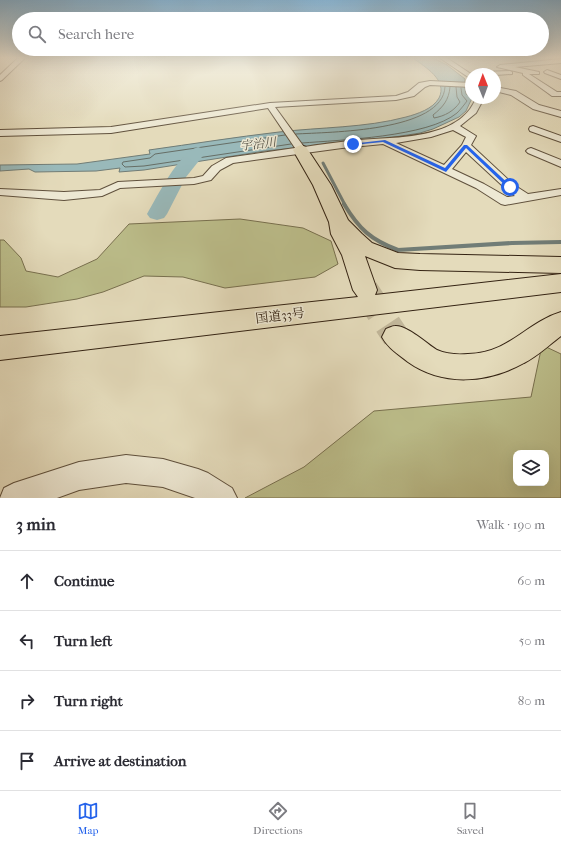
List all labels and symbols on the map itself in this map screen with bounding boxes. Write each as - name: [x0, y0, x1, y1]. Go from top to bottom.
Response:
- north arrow: [465, 68, 501, 104]
- water label: 宇治川: [239, 135, 279, 153]
- route end: [344, 135, 362, 153]
- route start: [501, 178, 519, 196]
- street label: 国道33号: [254, 305, 306, 326]

